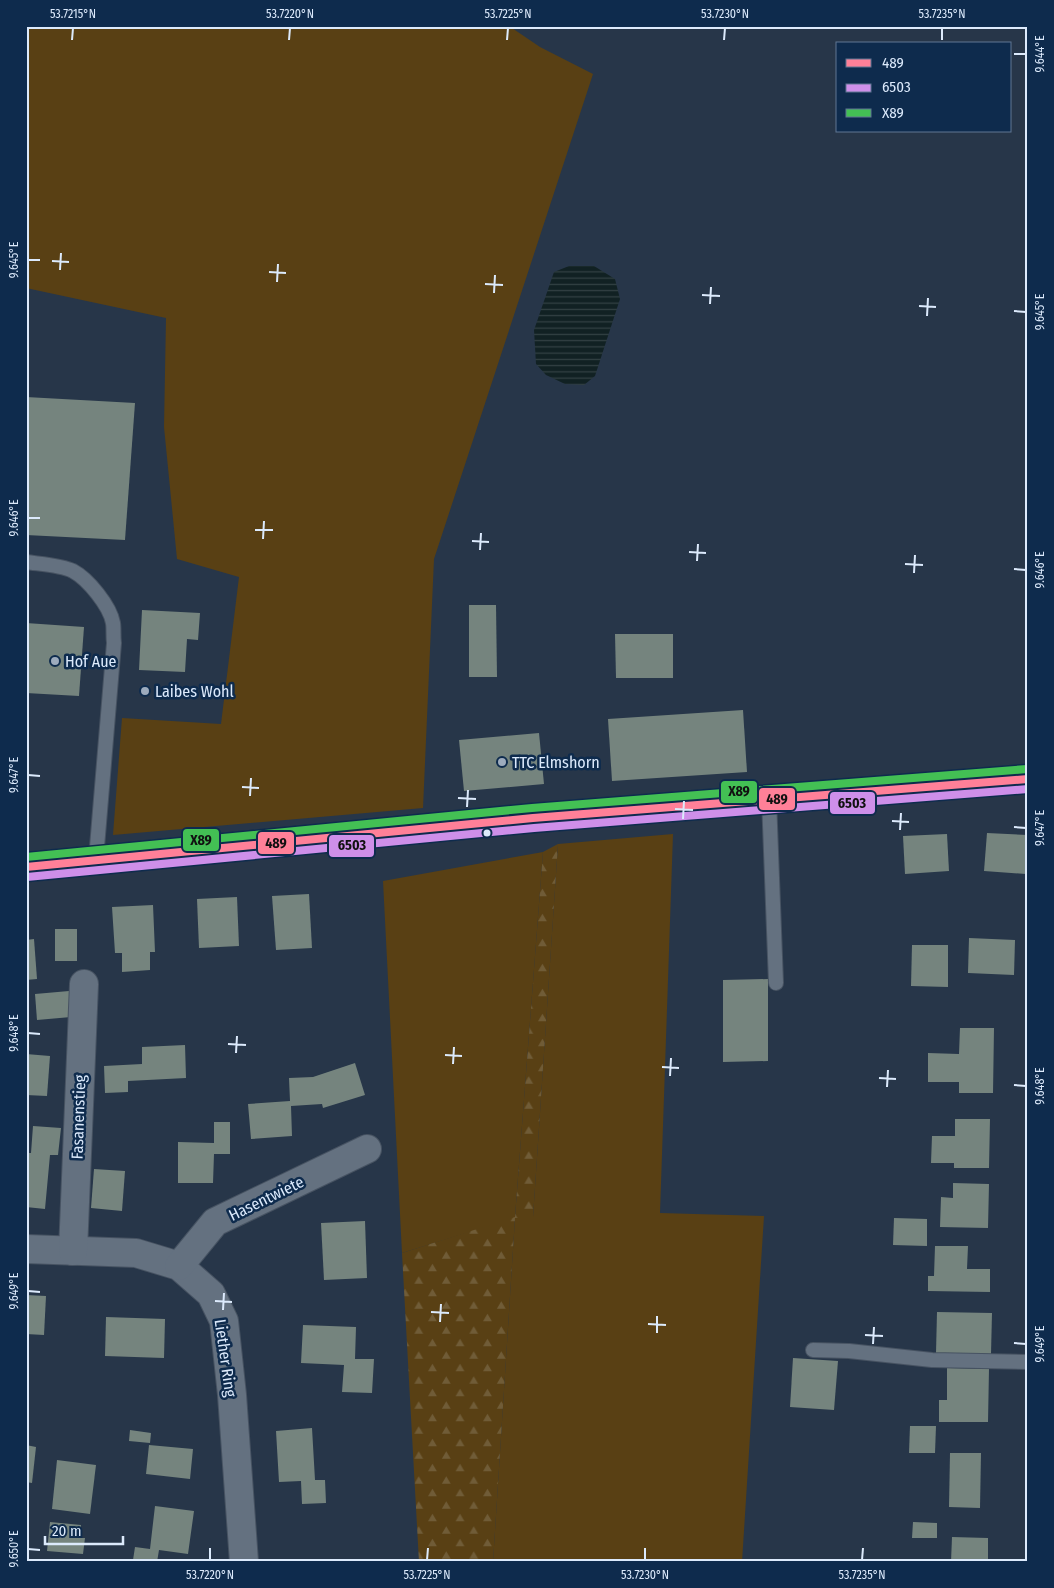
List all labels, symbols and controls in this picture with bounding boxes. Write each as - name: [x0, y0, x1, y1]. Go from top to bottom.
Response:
- text: 53.7215°N: [50, 7, 96, 21]
- text: 53.7220°N: [266, 7, 314, 21]
- text: 53.7225°N: [485, 7, 532, 21]
- text: 53.7230°N: [701, 7, 749, 21]
- text: 53.7235°N: [918, 7, 966, 21]
- text: 9.644°E: [1033, 35, 1047, 73]
- legend: [836, 42, 1012, 132]
- text: 489: [882, 54, 904, 72]
- text: 6503: [882, 78, 911, 96]
- text: X89: [882, 104, 904, 122]
- text: 9.645°E: [7, 241, 21, 278]
- text: 9.645°E: [1033, 293, 1047, 330]
- text: 9.646°E: [7, 499, 21, 537]
- text: 9.646°E: [1033, 551, 1047, 589]
- place label: Hof Aue: [65, 652, 117, 671]
- marker: Hof Aue: [49, 655, 61, 667]
- place label: Laibes Wohl: [155, 682, 234, 701]
- marker: Laibes Wohl: [139, 685, 151, 697]
- place label: TTC Elmshorn: [512, 753, 600, 772]
- marker: TTC Elmshorn: [496, 756, 508, 768]
- text: 9.647°E: [7, 757, 21, 793]
- line badge: X89: [720, 780, 758, 804]
- text: X89: [727, 783, 750, 800]
- line badge: 489: [758, 787, 796, 811]
- text: 489: [766, 791, 788, 808]
- line badge: 6503: [829, 791, 876, 815]
- text: 6503: [838, 795, 866, 812]
- text: 9.647°E: [1033, 810, 1047, 846]
- line badge: X89: [182, 828, 220, 852]
- unlabelled marker: [482, 828, 492, 838]
- line badge: 489: [257, 831, 295, 855]
- text: X89: [189, 832, 212, 849]
- line badge: 6503: [328, 834, 375, 858]
- text: 489: [265, 835, 287, 852]
- text: 6503: [338, 837, 366, 854]
- text: 9.648°E: [7, 1014, 21, 1052]
- text: 9.648°E: [1033, 1067, 1047, 1105]
- street label: Fasanenstieg: [68, 1074, 89, 1160]
- street label: Hasentwiete: [226, 1172, 307, 1225]
- text: 9.649°E: [7, 1272, 21, 1309]
- street label: Liether Ring: [211, 1318, 240, 1399]
- text: 9.649°E: [1033, 1325, 1047, 1362]
- scale bar: [45, 1513, 122, 1545]
- text: 20 m: [52, 1522, 82, 1540]
- text: 9.650°E: [7, 1530, 21, 1568]
- text: 53.7220°N: [186, 1568, 234, 1582]
- text: 53.7225°N: [404, 1568, 451, 1582]
- text: 53.7230°N: [621, 1568, 669, 1582]
- text: 53.7235°N: [838, 1568, 886, 1582]

